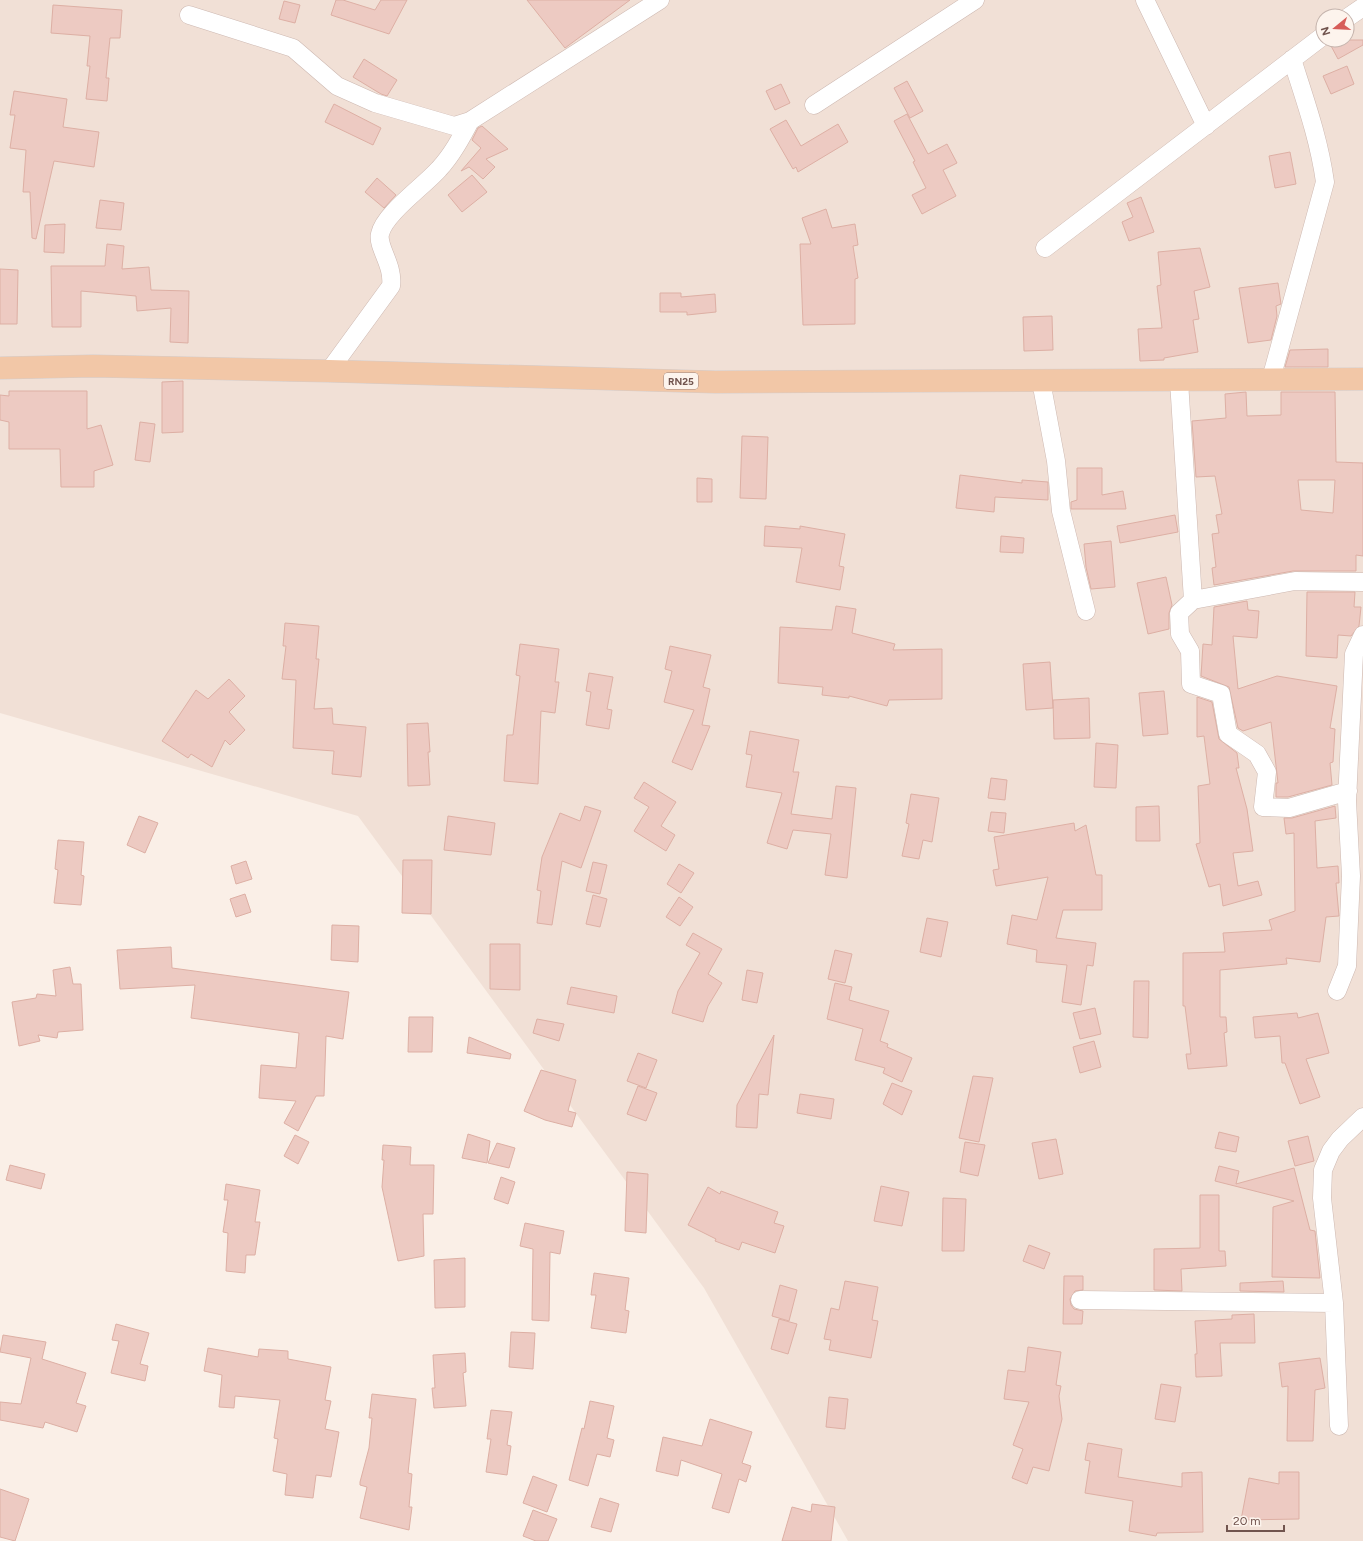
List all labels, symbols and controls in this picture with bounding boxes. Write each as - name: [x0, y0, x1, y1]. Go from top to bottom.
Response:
- north arrow: [1315, 8, 1355, 48]
- text: N: [1318, 25, 1333, 37]
- road number: RN25: [664, 373, 698, 389]
- scale bar: [1227, 1507, 1284, 1533]
- text: 20 m: [1233, 1514, 1261, 1528]

